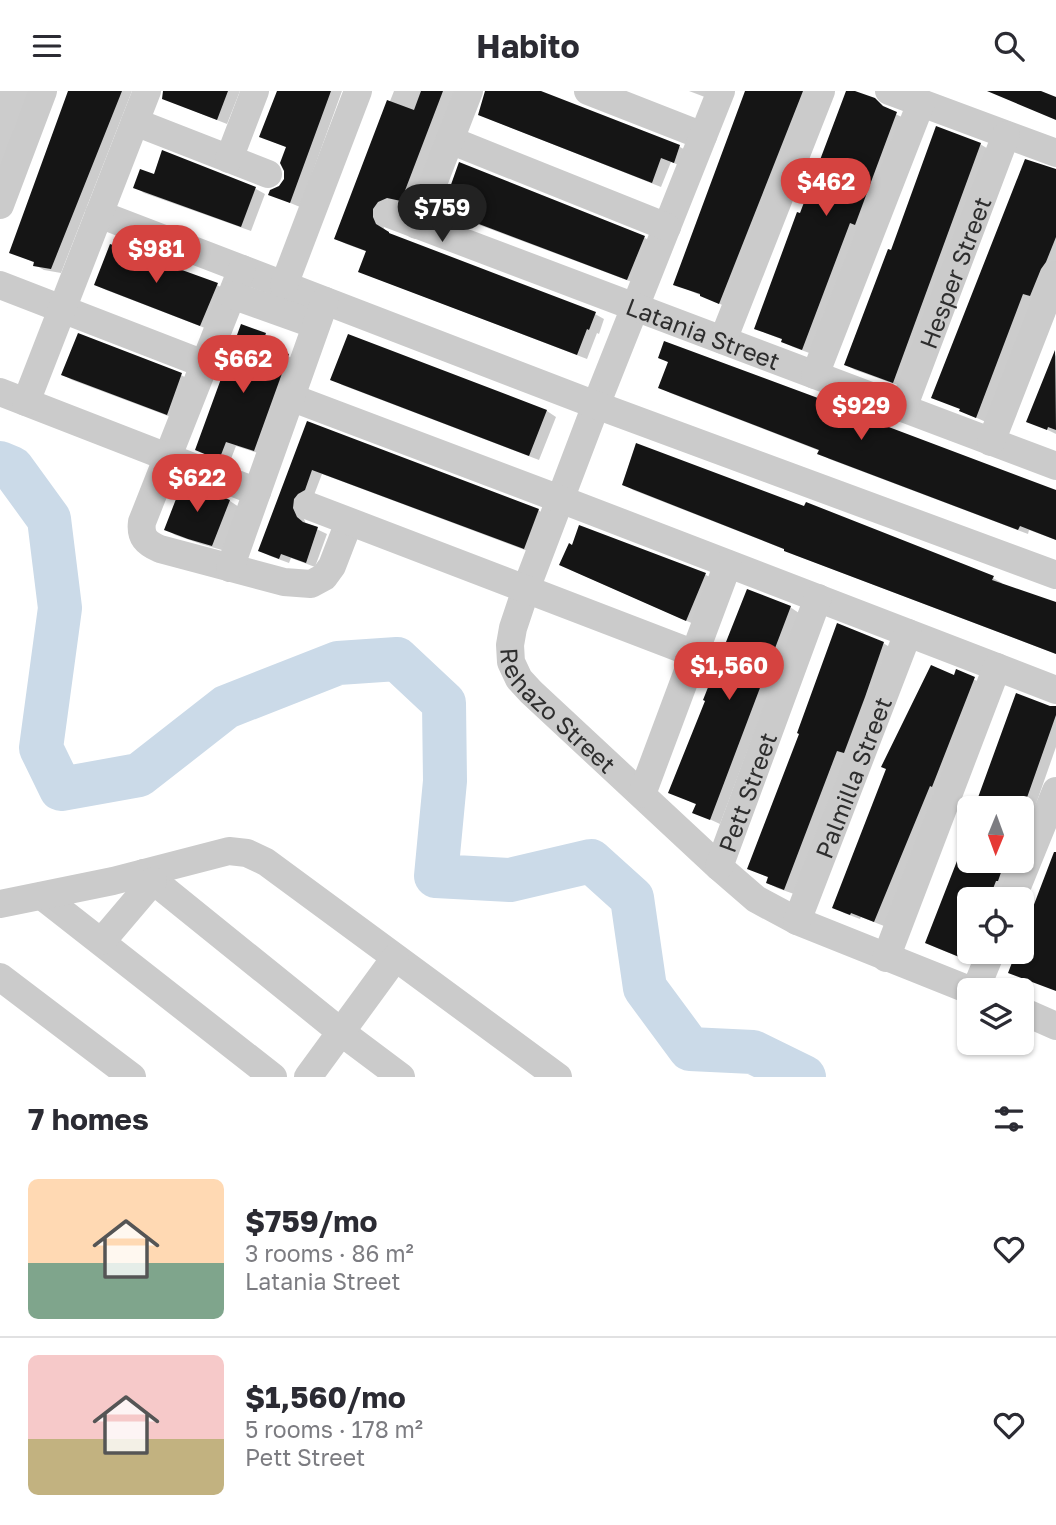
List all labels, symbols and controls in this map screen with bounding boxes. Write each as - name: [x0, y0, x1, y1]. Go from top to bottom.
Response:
- icon: menu: [28, 27, 66, 65]
- text: Habito: [476, 27, 580, 65]
- icon: search: [990, 27, 1028, 65]
- pin: $462: [785, 159, 867, 218]
- text: $462: [797, 167, 855, 195]
- pin: $759: [401, 185, 483, 244]
- street label: Hesper Street: [912, 192, 996, 352]
- text: $759: [414, 193, 470, 221]
- pin: $981: [115, 225, 197, 285]
- text: $981: [128, 234, 184, 262]
- street label: Latania Street: [622, 291, 784, 375]
- pin: $662: [202, 335, 284, 395]
- text: $662: [214, 344, 272, 372]
- pin: $929: [820, 383, 902, 442]
- text: $929: [832, 391, 890, 419]
- pin: $622: [156, 455, 238, 514]
- text: $622: [168, 463, 226, 491]
- pin: $1,560: [672, 643, 786, 702]
- street label: Rehazo Street: [496, 647, 622, 778]
- text: $1,560: [690, 651, 768, 679]
- street label: Palmilla Street: [808, 693, 897, 862]
- street label: Pett Street: [711, 728, 782, 856]
- north arrow: [957, 796, 1034, 873]
- map controls: [957, 796, 1034, 1055]
- button: locate: [957, 887, 1034, 964]
- button: layers: [957, 978, 1034, 1055]
- icon: filters: [990, 1100, 1028, 1138]
- text: 7 homes: [28, 1101, 149, 1137]
- text: $759/mo: [245, 1203, 377, 1239]
- icon: home: [84, 1207, 168, 1291]
- icon: heart: [990, 1230, 1028, 1268]
- text: 3 rooms · 86 m²: [245, 1239, 414, 1267]
- text: Latania Street: [245, 1267, 400, 1295]
- text: $1,560/mo: [245, 1379, 406, 1415]
- icon: home: [84, 1383, 168, 1467]
- icon: heart: [990, 1406, 1028, 1444]
- text: 5 rooms · 178 m²: [245, 1415, 423, 1443]
- text: Pett Street: [245, 1443, 365, 1471]

